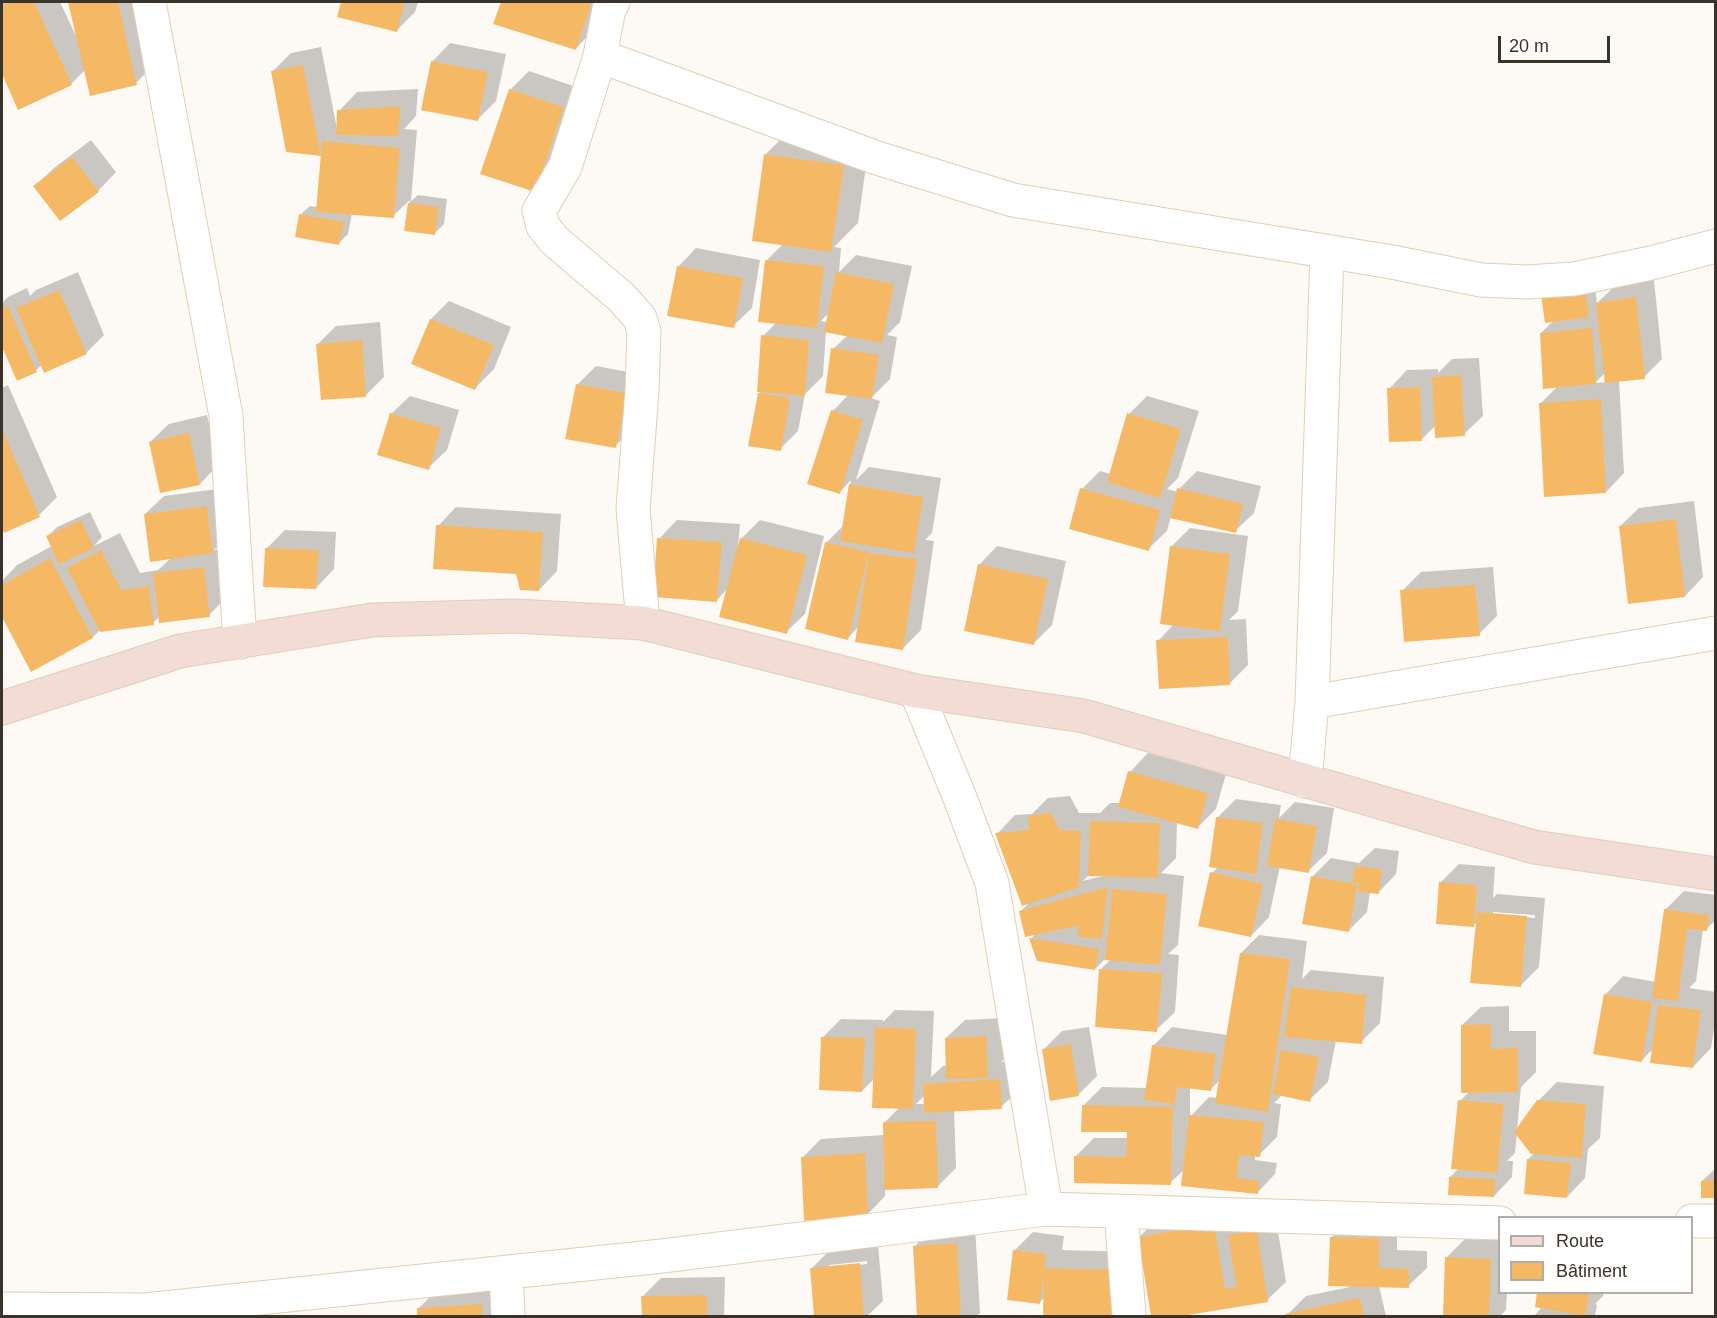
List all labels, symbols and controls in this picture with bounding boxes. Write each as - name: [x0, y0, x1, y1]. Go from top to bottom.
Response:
- scale bar: [1501, 24, 1614, 62]
- text: 20 m: [1509, 36, 1549, 56]
- legend: [1498, 1216, 1693, 1294]
- text: Route: [1556, 1231, 1604, 1251]
- text: Bâtiment: [1556, 1261, 1627, 1281]

